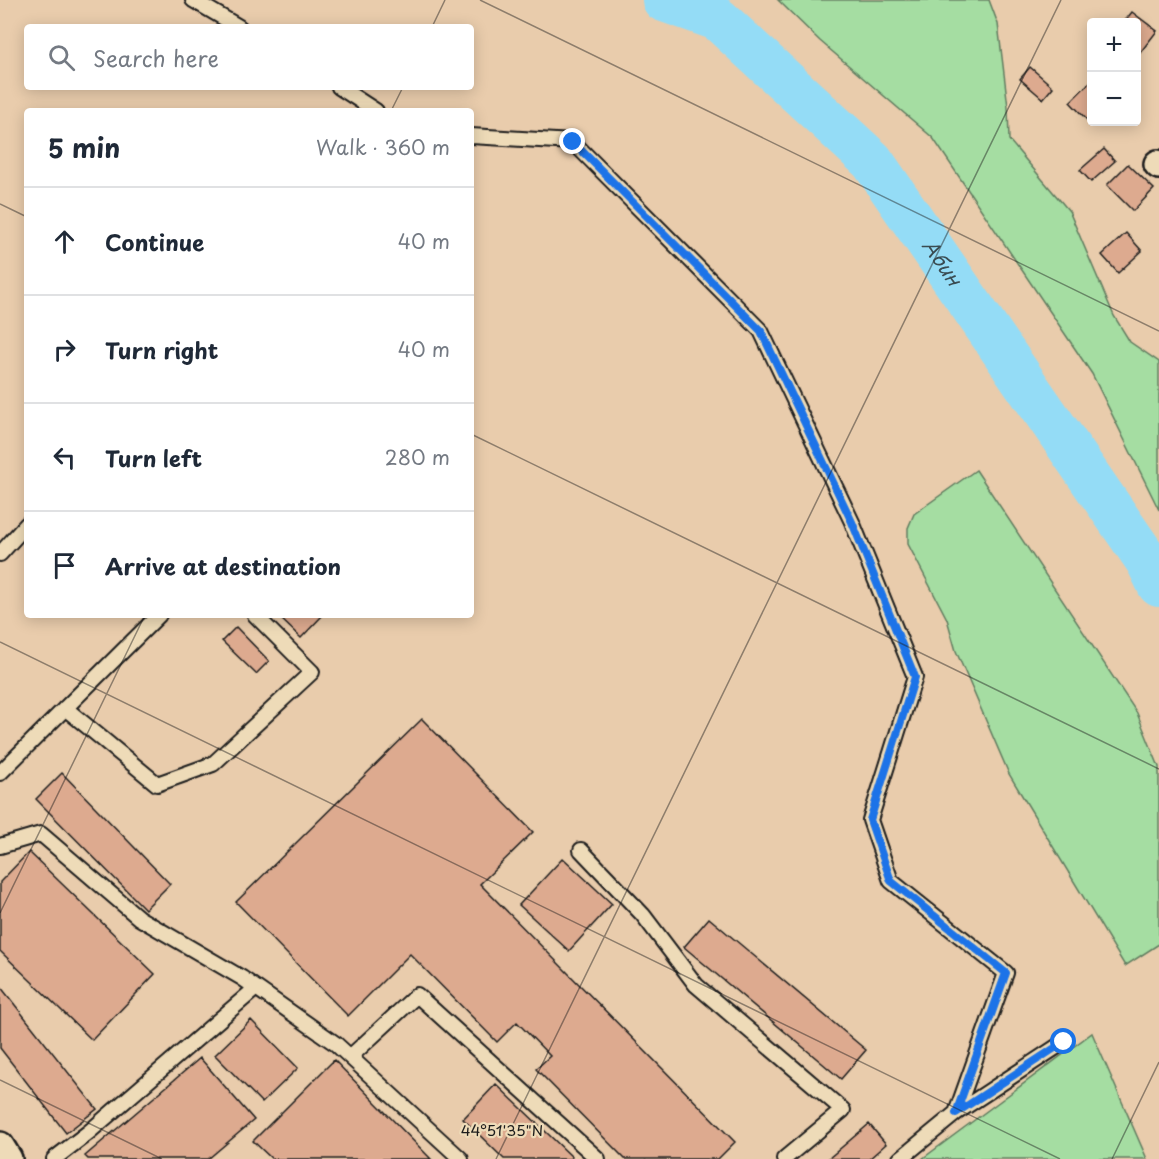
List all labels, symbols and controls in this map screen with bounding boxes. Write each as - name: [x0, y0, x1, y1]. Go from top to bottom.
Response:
- map controls: [1087, 18, 1141, 126]
- button: +: [1087, 18, 1141, 72]
- search box: [24, 24, 474, 90]
- icon: search: [45, 41, 78, 74]
- text: Search here: [93, 41, 219, 74]
- button: −: [1087, 72, 1141, 126]
- text: 5 min: [48, 128, 120, 167]
- route end: [559, 128, 585, 154]
- text: Walk · 360 m: [316, 132, 450, 162]
- icon: ahead: [48, 225, 81, 258]
- text: Continue: [105, 225, 204, 258]
- text: 40 m: [398, 226, 450, 256]
- water label: Абин: [916, 232, 971, 293]
- icon: right: [48, 333, 81, 366]
- text: Turn right: [105, 333, 218, 366]
- text: 40 m: [398, 334, 450, 364]
- icon: left: [48, 441, 81, 474]
- text: Turn left: [105, 441, 202, 474]
- text: 280 m: [385, 442, 450, 472]
- icon: arrive: [48, 549, 81, 582]
- text: Arrive at destination: [105, 549, 341, 582]
- route start: [1050, 1028, 1076, 1054]
- text: 44°51'35"N: [461, 1118, 543, 1141]

